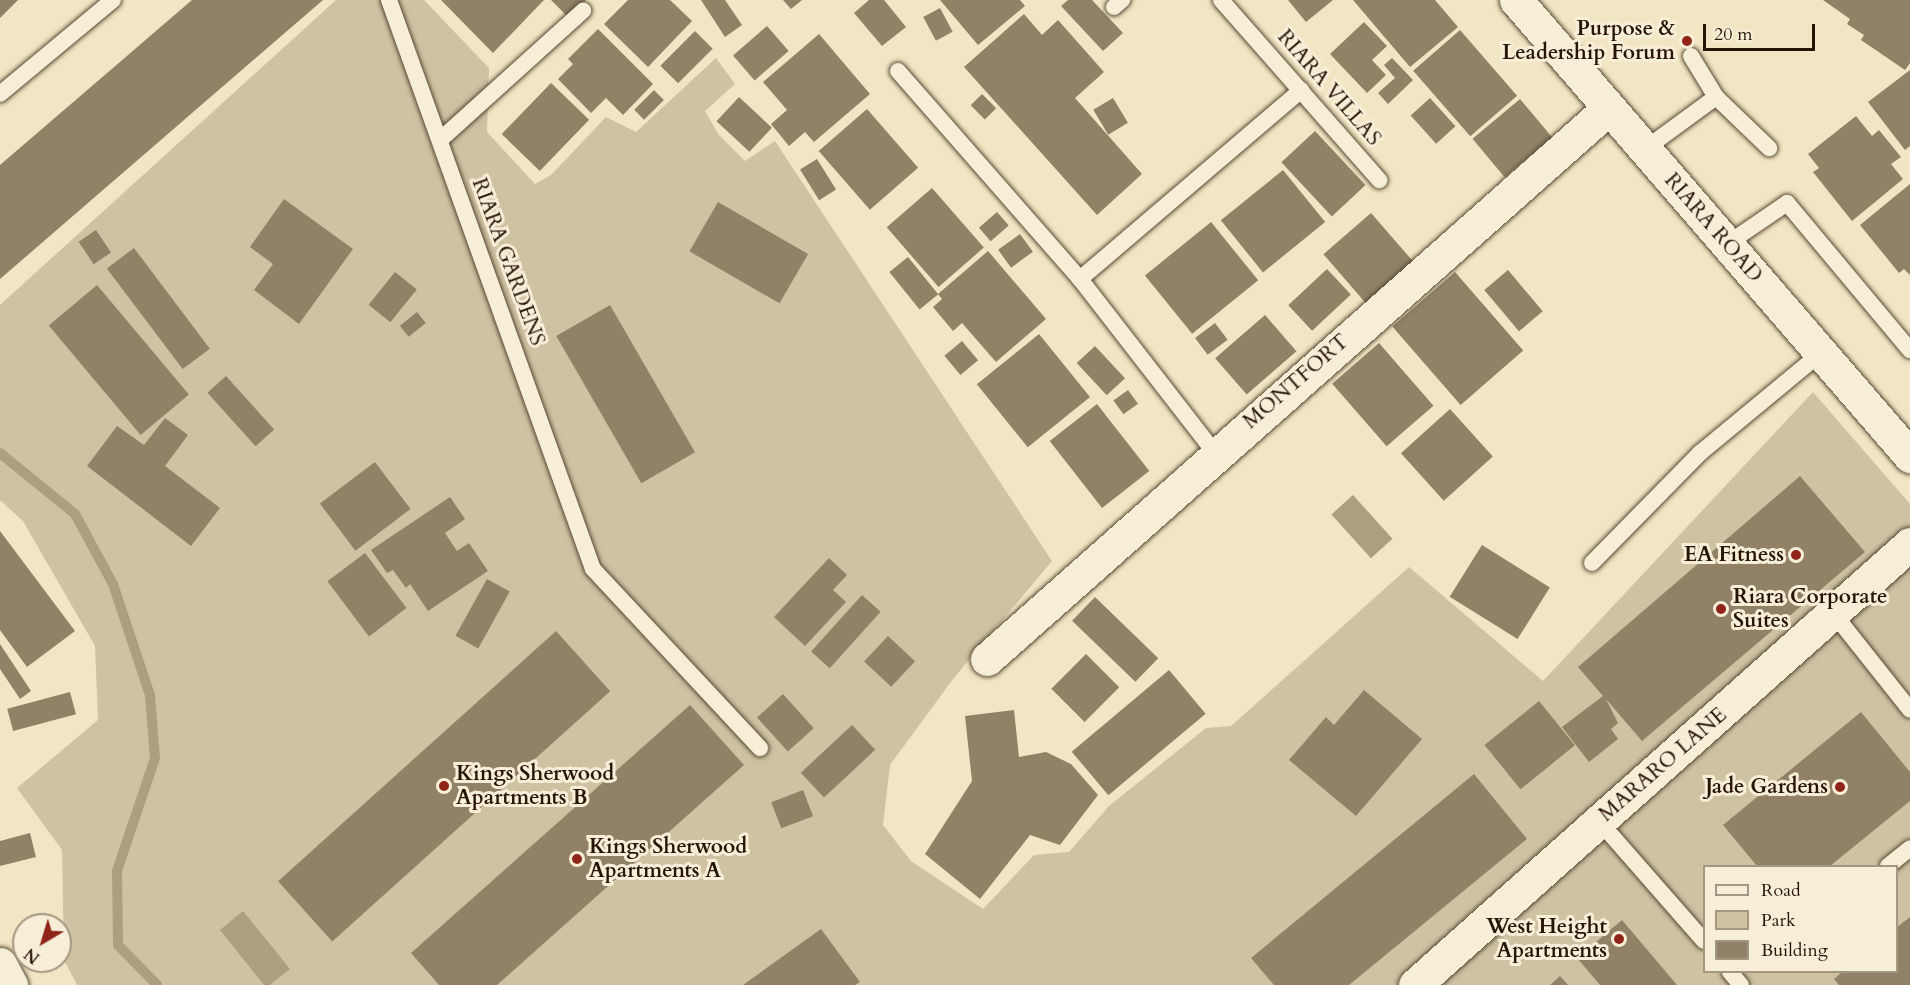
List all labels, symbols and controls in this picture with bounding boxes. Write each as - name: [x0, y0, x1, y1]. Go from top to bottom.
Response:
- scale bar: [1706, 12, 1818, 50]
- place label: Purpose & Leadership Forum: [1502, 16, 1675, 66]
- text: 20 m: [1714, 22, 1753, 47]
- street label: RIARA VILLAS: [1272, 25, 1386, 151]
- marker: Purpose & Leadership Forum: [1680, 34, 1694, 48]
- street label: RIARA ROAD: [1659, 168, 1767, 288]
- street label: RIARA GARDENS: [466, 175, 550, 349]
- street label: MONTFORT: [1238, 329, 1354, 435]
- place label: EA Fitness: [1684, 542, 1784, 568]
- marker: EA Fitness: [1789, 548, 1803, 562]
- place label: Riara Corporate Suites: [1733, 584, 1887, 634]
- marker: Riara Corporate Suites: [1714, 602, 1728, 616]
- street label: MARARO LANE: [1594, 703, 1732, 827]
- place label: Kings Sherwood Apartments B: [456, 761, 614, 811]
- place label: Jade Gardens: [1705, 774, 1828, 800]
- marker: Kings Sherwood Apartments B: [437, 779, 451, 793]
- marker: Jade Gardens: [1833, 780, 1847, 794]
- place label: Kings Sherwood Apartments A: [589, 834, 747, 884]
- marker: Kings Sherwood Apartments A: [570, 852, 584, 866]
- legend: [1703, 865, 1898, 973]
- text: Road: [1761, 878, 1801, 903]
- text: Park: [1761, 908, 1796, 933]
- north arrow: [12, 913, 72, 973]
- place label: West Height Apartments: [1486, 914, 1607, 964]
- marker: West Height Apartments: [1612, 932, 1626, 946]
- text: Building: [1761, 938, 1828, 963]
- text: N: [20, 943, 44, 969]

